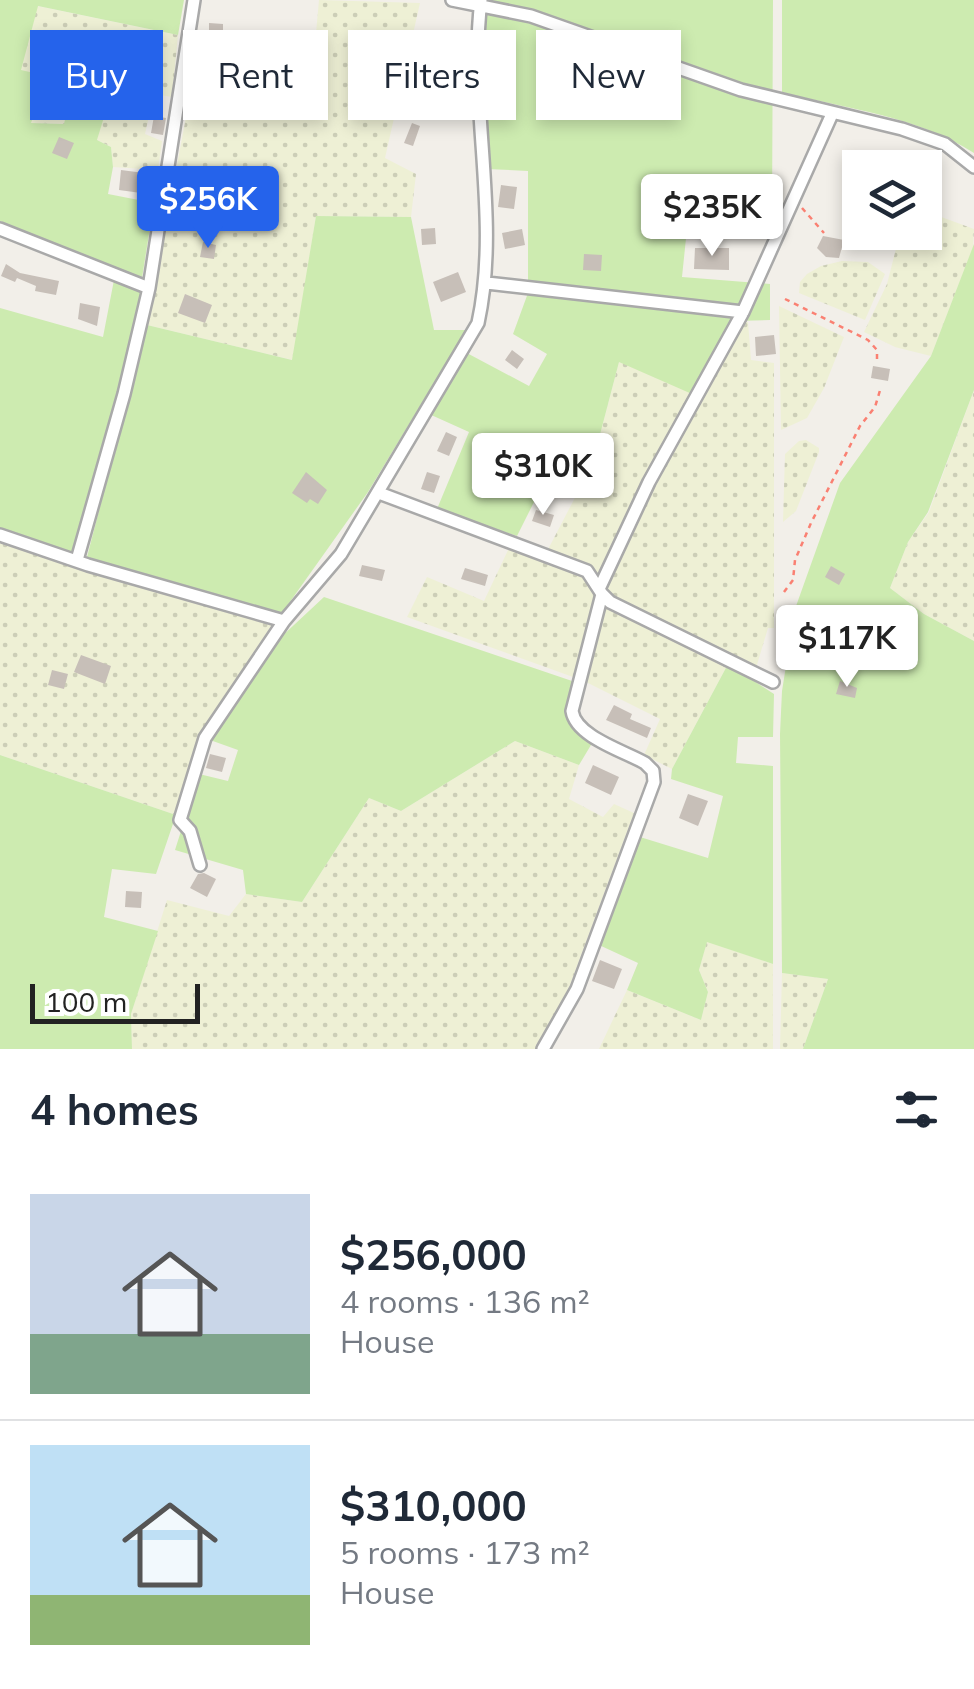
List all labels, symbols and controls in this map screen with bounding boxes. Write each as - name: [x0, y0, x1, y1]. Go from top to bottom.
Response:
- chip: Buy: [30, 30, 163, 120]
- chip: Rent: [183, 30, 328, 120]
- chip: Filters: [348, 30, 516, 120]
- chip: New: [536, 30, 681, 120]
- map controls: [842, 150, 942, 250]
- button: layers: [842, 150, 942, 250]
- pin: $256K: [138, 166, 278, 251]
- pin: $235K: [642, 174, 782, 259]
- text: $256K: [159, 178, 257, 218]
- text: $235K: [663, 186, 761, 226]
- pin: $310K: [473, 433, 613, 518]
- text: $310K: [494, 445, 592, 485]
- pin: $117K: [777, 605, 917, 690]
- text: $117K: [798, 617, 896, 657]
- scale bar: [30, 979, 200, 1024]
- text: 100 m: [45, 984, 127, 1019]
- icon: filters: [889, 1082, 944, 1137]
- text: 4 homes: [30, 1083, 199, 1136]
- text: $256,000: [340, 1228, 527, 1281]
- icon: home: [110, 1234, 230, 1354]
- text: 4 rooms · 136 m²: [340, 1281, 590, 1321]
- text: House: [340, 1321, 435, 1361]
- text: $310,000: [340, 1479, 527, 1532]
- icon: home: [110, 1485, 230, 1605]
- text: 5 rooms · 173 m²: [340, 1532, 590, 1572]
- text: House: [340, 1572, 435, 1612]

